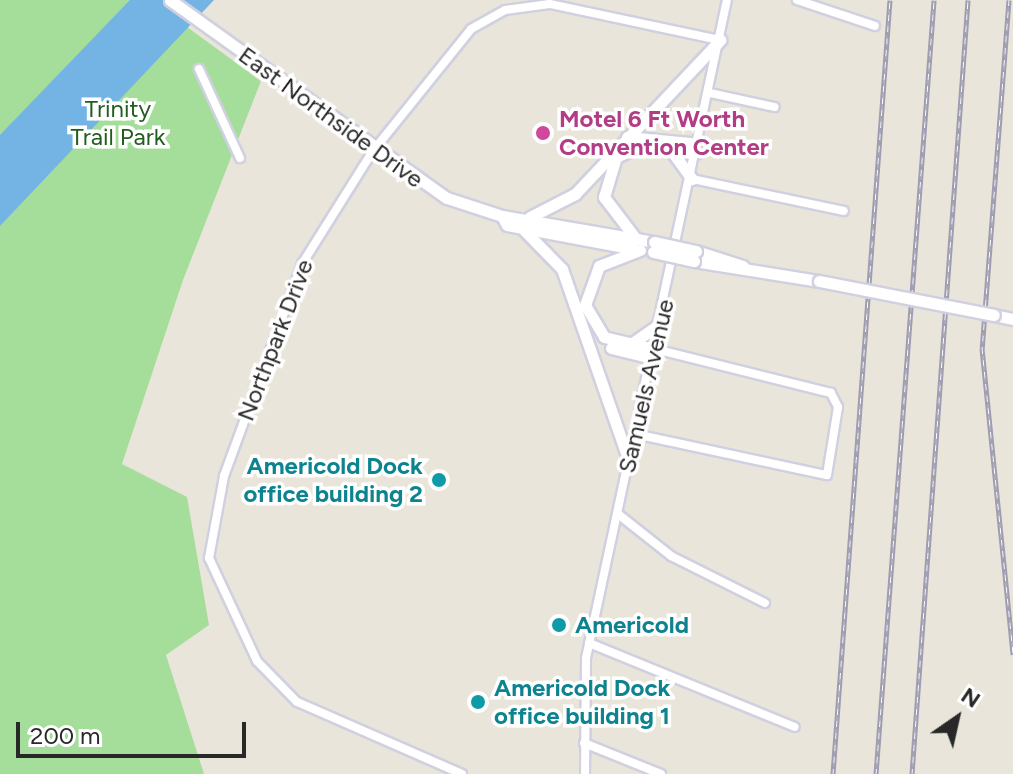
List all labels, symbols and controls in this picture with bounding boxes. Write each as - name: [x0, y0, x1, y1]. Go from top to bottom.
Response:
- street label: East Northside Drive: [233, 40, 429, 194]
- park label: Trinity Trail Park: [71, 95, 165, 151]
- place label: Motel 6 Ft Worth Convention Center: [559, 105, 769, 161]
- marker: Motel 6 Ft Worth Convention Center: [534, 124, 552, 142]
- street label: Northpark Drive: [231, 255, 319, 425]
- street label: Samuels Avenue: [612, 296, 680, 476]
- place label: Americold Dock office building 2: [243, 452, 423, 508]
- marker: Americold Dock office building 2: [430, 471, 448, 489]
- place label: Americold: [575, 611, 689, 639]
- marker: Americold: [550, 616, 568, 634]
- place label: Americold Dock office building 1: [494, 674, 670, 730]
- north arrow: [917, 678, 997, 758]
- text: N: [956, 682, 985, 714]
- marker: Americold Dock office building 1: [469, 693, 487, 711]
- scale bar: [20, 706, 250, 756]
- text: 200 m: [30, 721, 101, 750]

